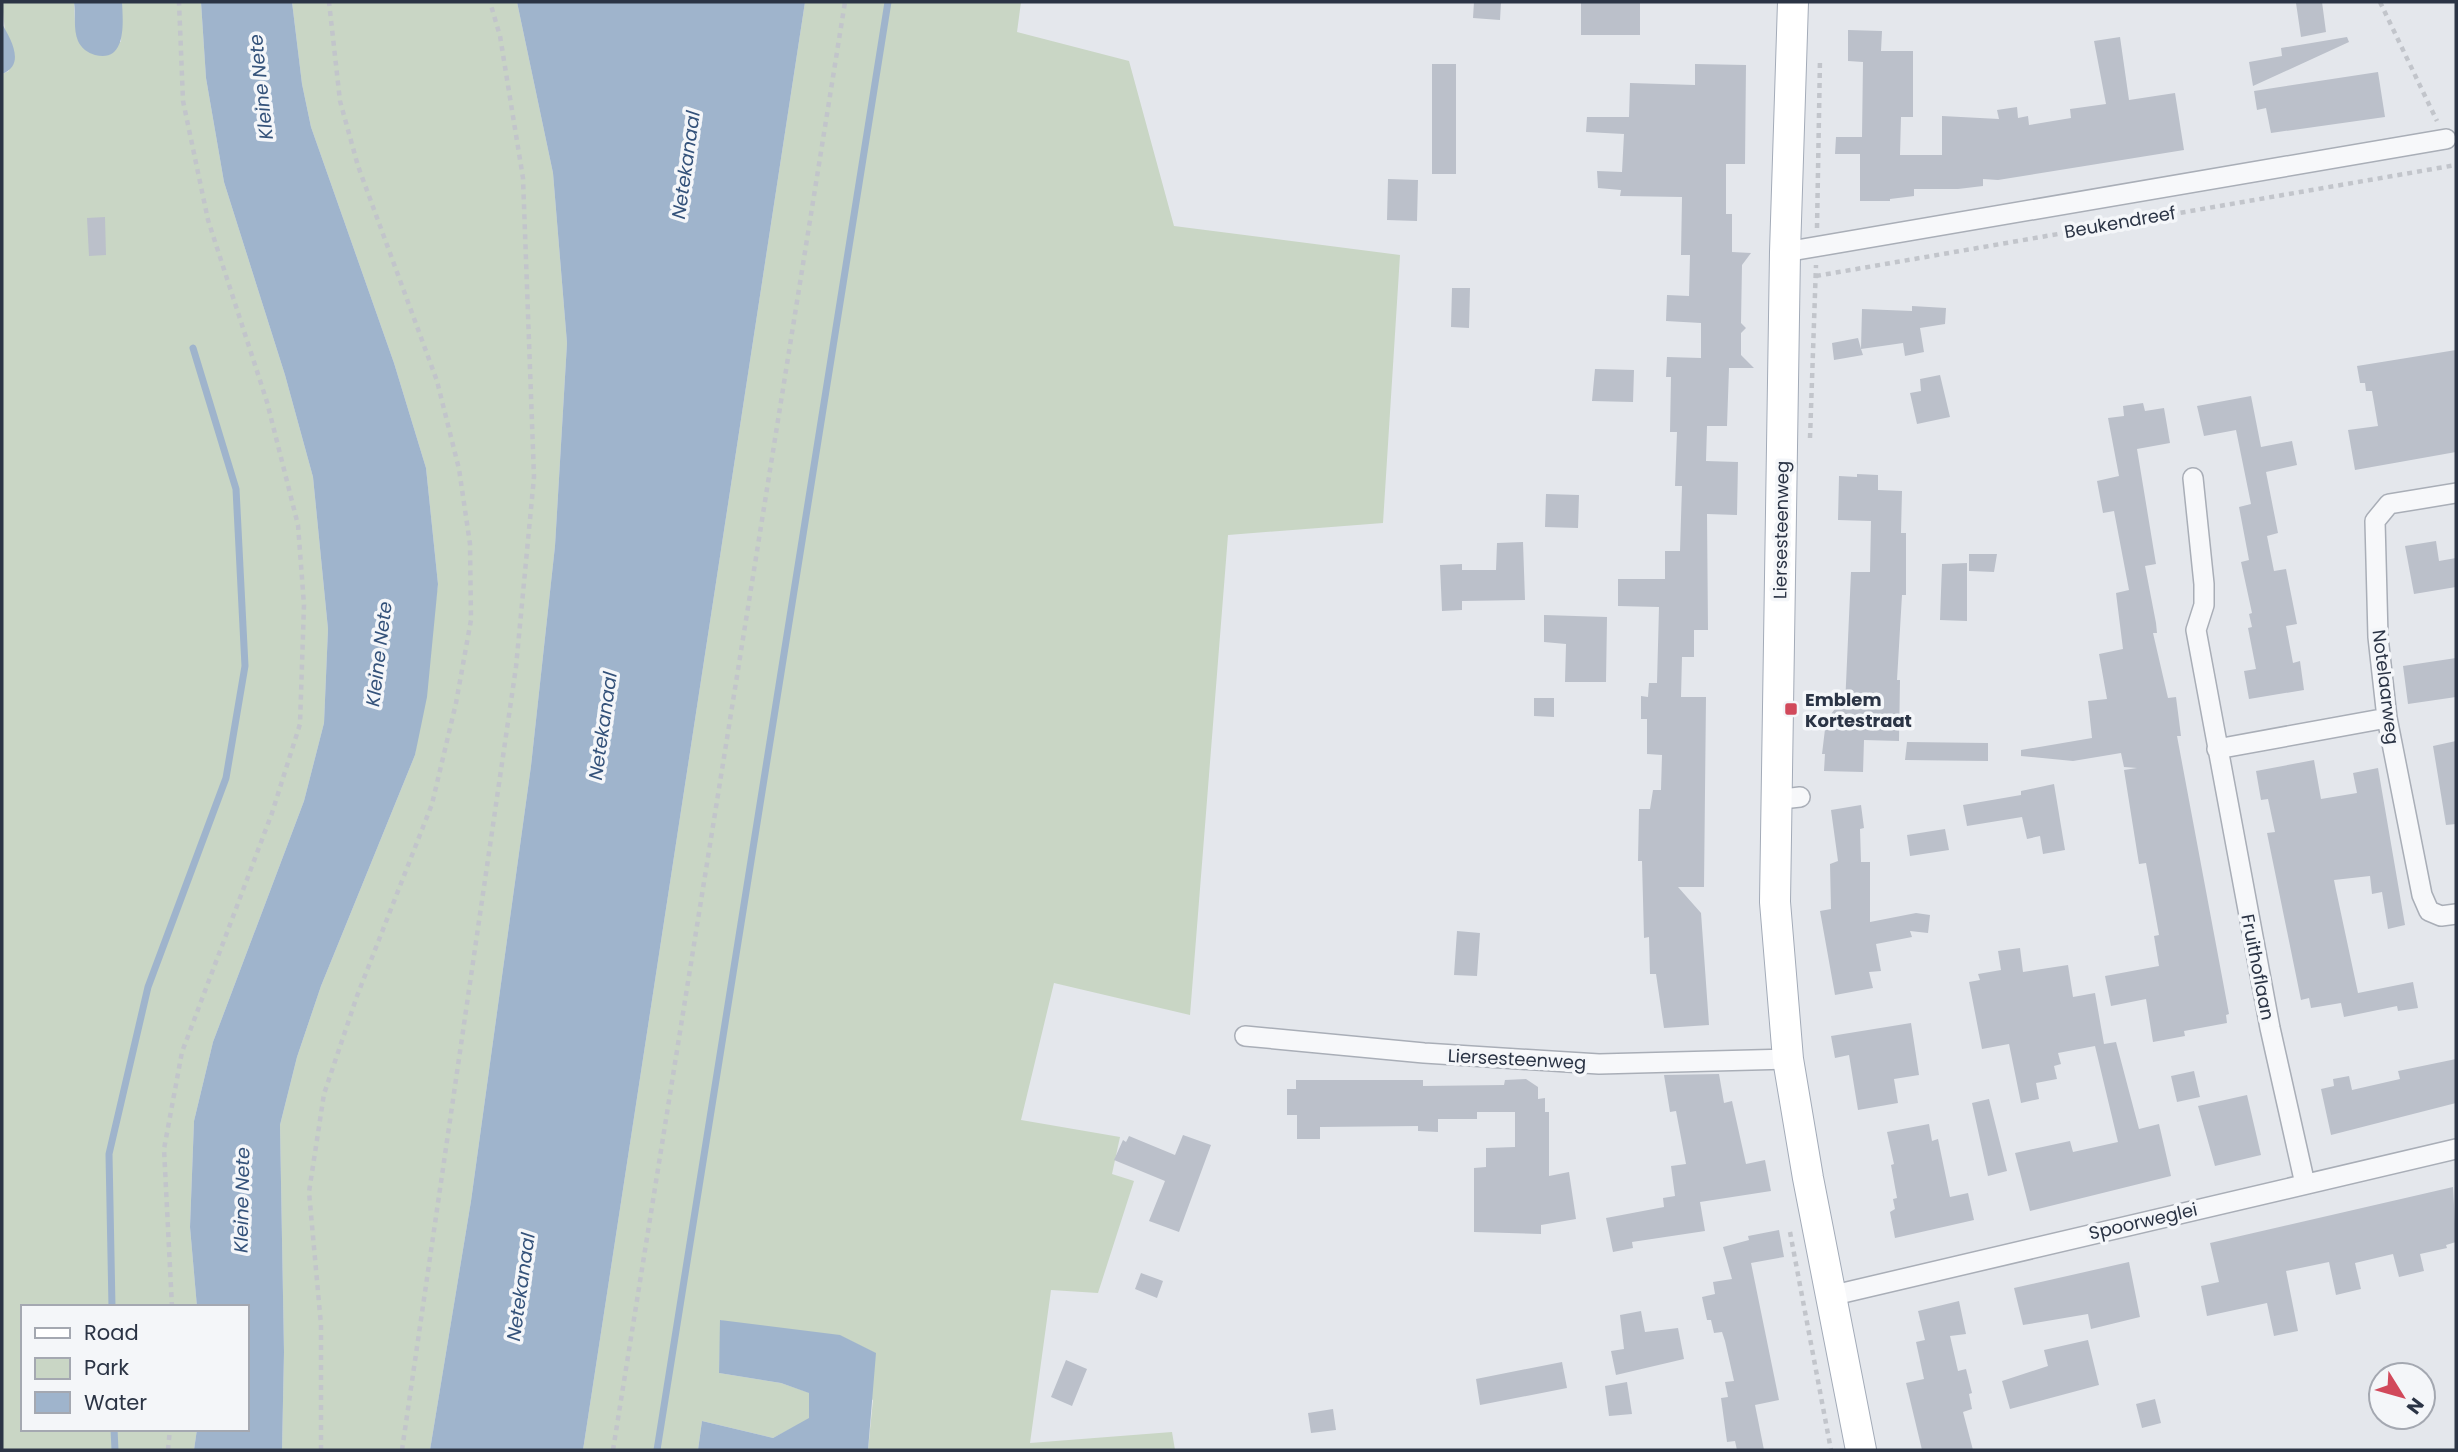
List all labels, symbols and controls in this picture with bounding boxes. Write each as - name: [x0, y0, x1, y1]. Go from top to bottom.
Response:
- water label: Kleine Nete: [242, 33, 280, 141]
- water label: Netekanaal: [665, 109, 707, 221]
- street label: Beukendreef: [2062, 200, 2178, 244]
- street label: Liersesteenweg: [1767, 461, 1795, 599]
- water label: Kleine Nete: [359, 600, 399, 708]
- street label: Notelaarweg: [2367, 628, 2405, 746]
- water label: Netekanaal: [582, 670, 624, 782]
- place label: Emblem Kortestraat: [1805, 687, 1912, 733]
- marker: Emblem Kortestraat: [1783, 701, 1799, 717]
- street label: Fruithoflaan: [2235, 912, 2281, 1022]
- street label: Liersesteenweg: [1447, 1043, 1587, 1075]
- water label: Kleine Nete: [228, 1147, 256, 1253]
- street label: Spoorweglei: [2086, 1196, 2200, 1246]
- water label: Netekanaal: [500, 1231, 542, 1343]
- legend: [21, 1305, 248, 1431]
- text: Road: [84, 1318, 139, 1347]
- text: Park: [84, 1353, 129, 1382]
- north arrow: [2367, 1361, 2437, 1431]
- text: Water: [84, 1388, 147, 1417]
- text: N: [2400, 1392, 2430, 1420]

